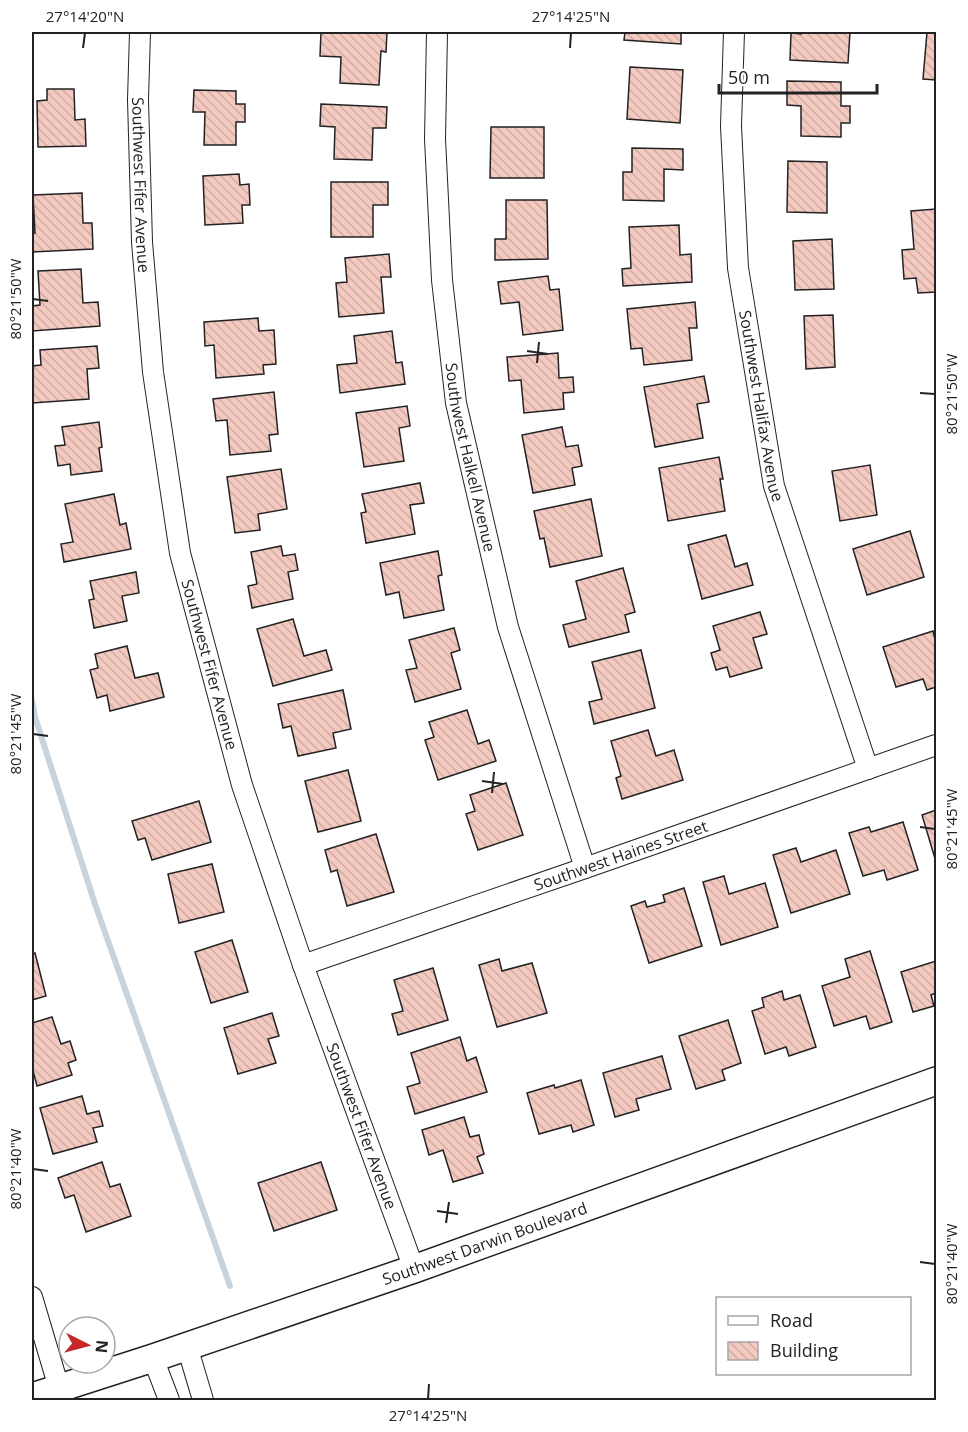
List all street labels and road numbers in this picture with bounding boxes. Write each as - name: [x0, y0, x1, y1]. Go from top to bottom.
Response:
- street label: Southwest Fifer Avenue: [127, 97, 156, 274]
- street label: Southwest Halifax Avenue: [734, 308, 789, 504]
- street label: Southwest Halkell Avenue: [441, 362, 501, 554]
- street label: Southwest Fifer Avenue: [176, 577, 243, 752]
- street label: Southwest Haines Street: [531, 815, 711, 896]
- street label: Southwest Fifer Avenue: [321, 1040, 402, 1212]
- street label: Southwest Darwin Boulevard: [379, 1197, 590, 1290]

